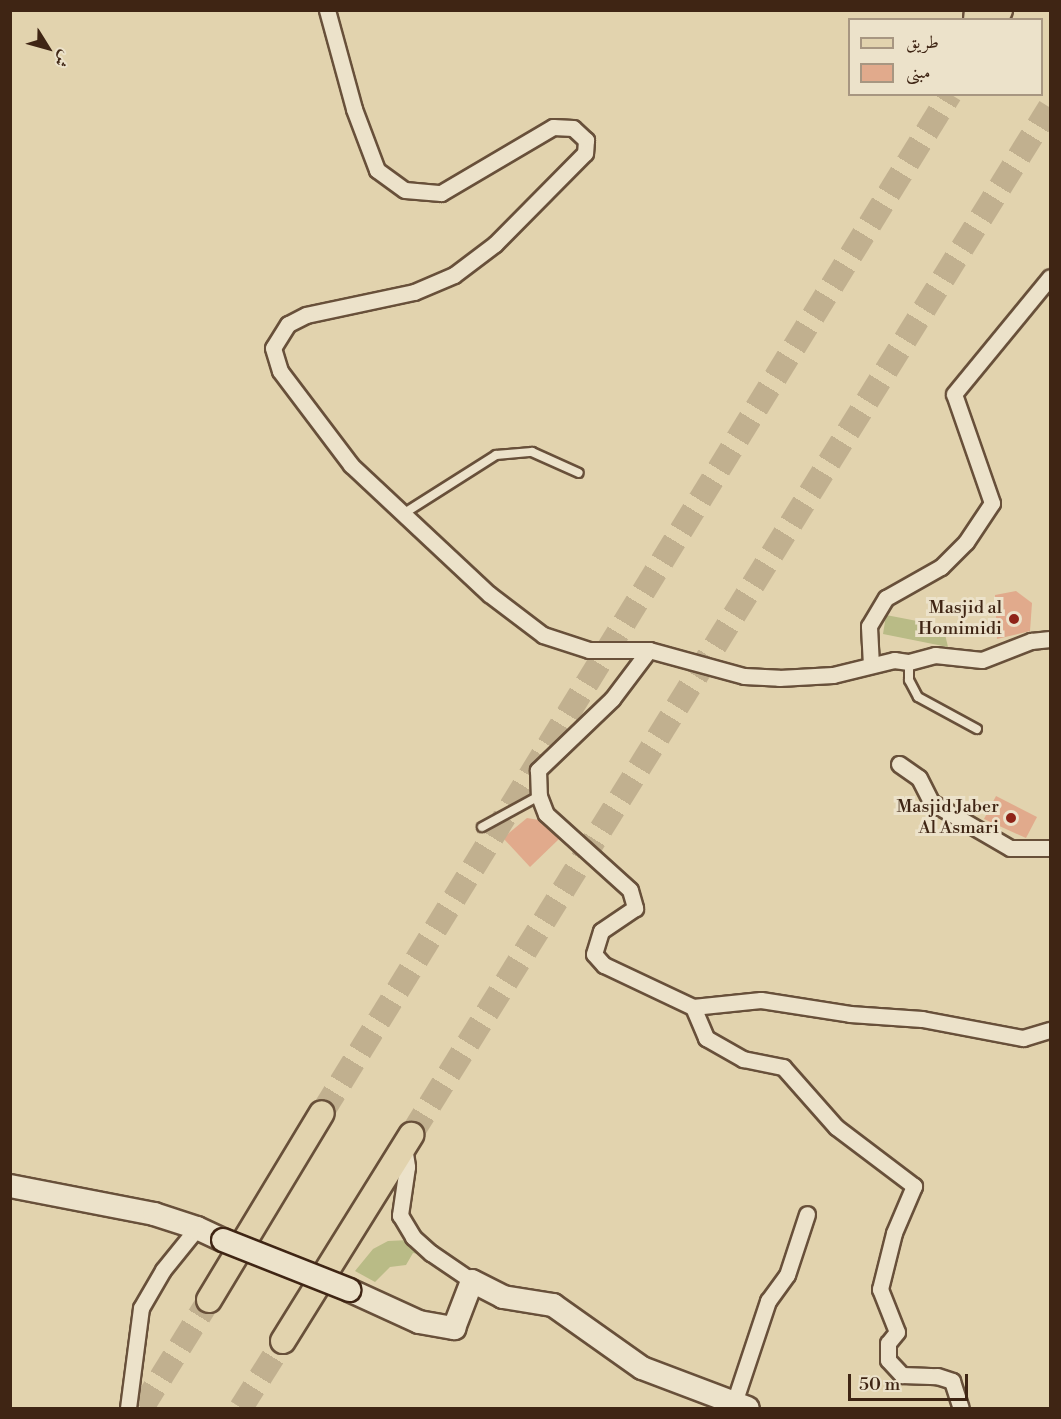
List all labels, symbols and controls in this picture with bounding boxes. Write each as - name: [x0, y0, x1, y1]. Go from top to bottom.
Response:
- north arrow: [18, 18, 78, 78]
- legend: [848, 18, 1043, 96]
- text: طريق: [906, 31, 939, 54]
- text: ش: [50, 46, 75, 71]
- text: مبنى: [906, 61, 931, 84]
- place label: Masjid al Homimidi: [918, 598, 1002, 640]
- marker: Masjid al Homimidi: [1007, 612, 1021, 626]
- place label: Masjid Jaber Al Asmari: [896, 797, 999, 840]
- marker: Masjid Jaber Al Asmari: [1004, 811, 1018, 825]
- scale bar: [851, 1362, 971, 1400]
- text: 50 m: [859, 1373, 900, 1396]

